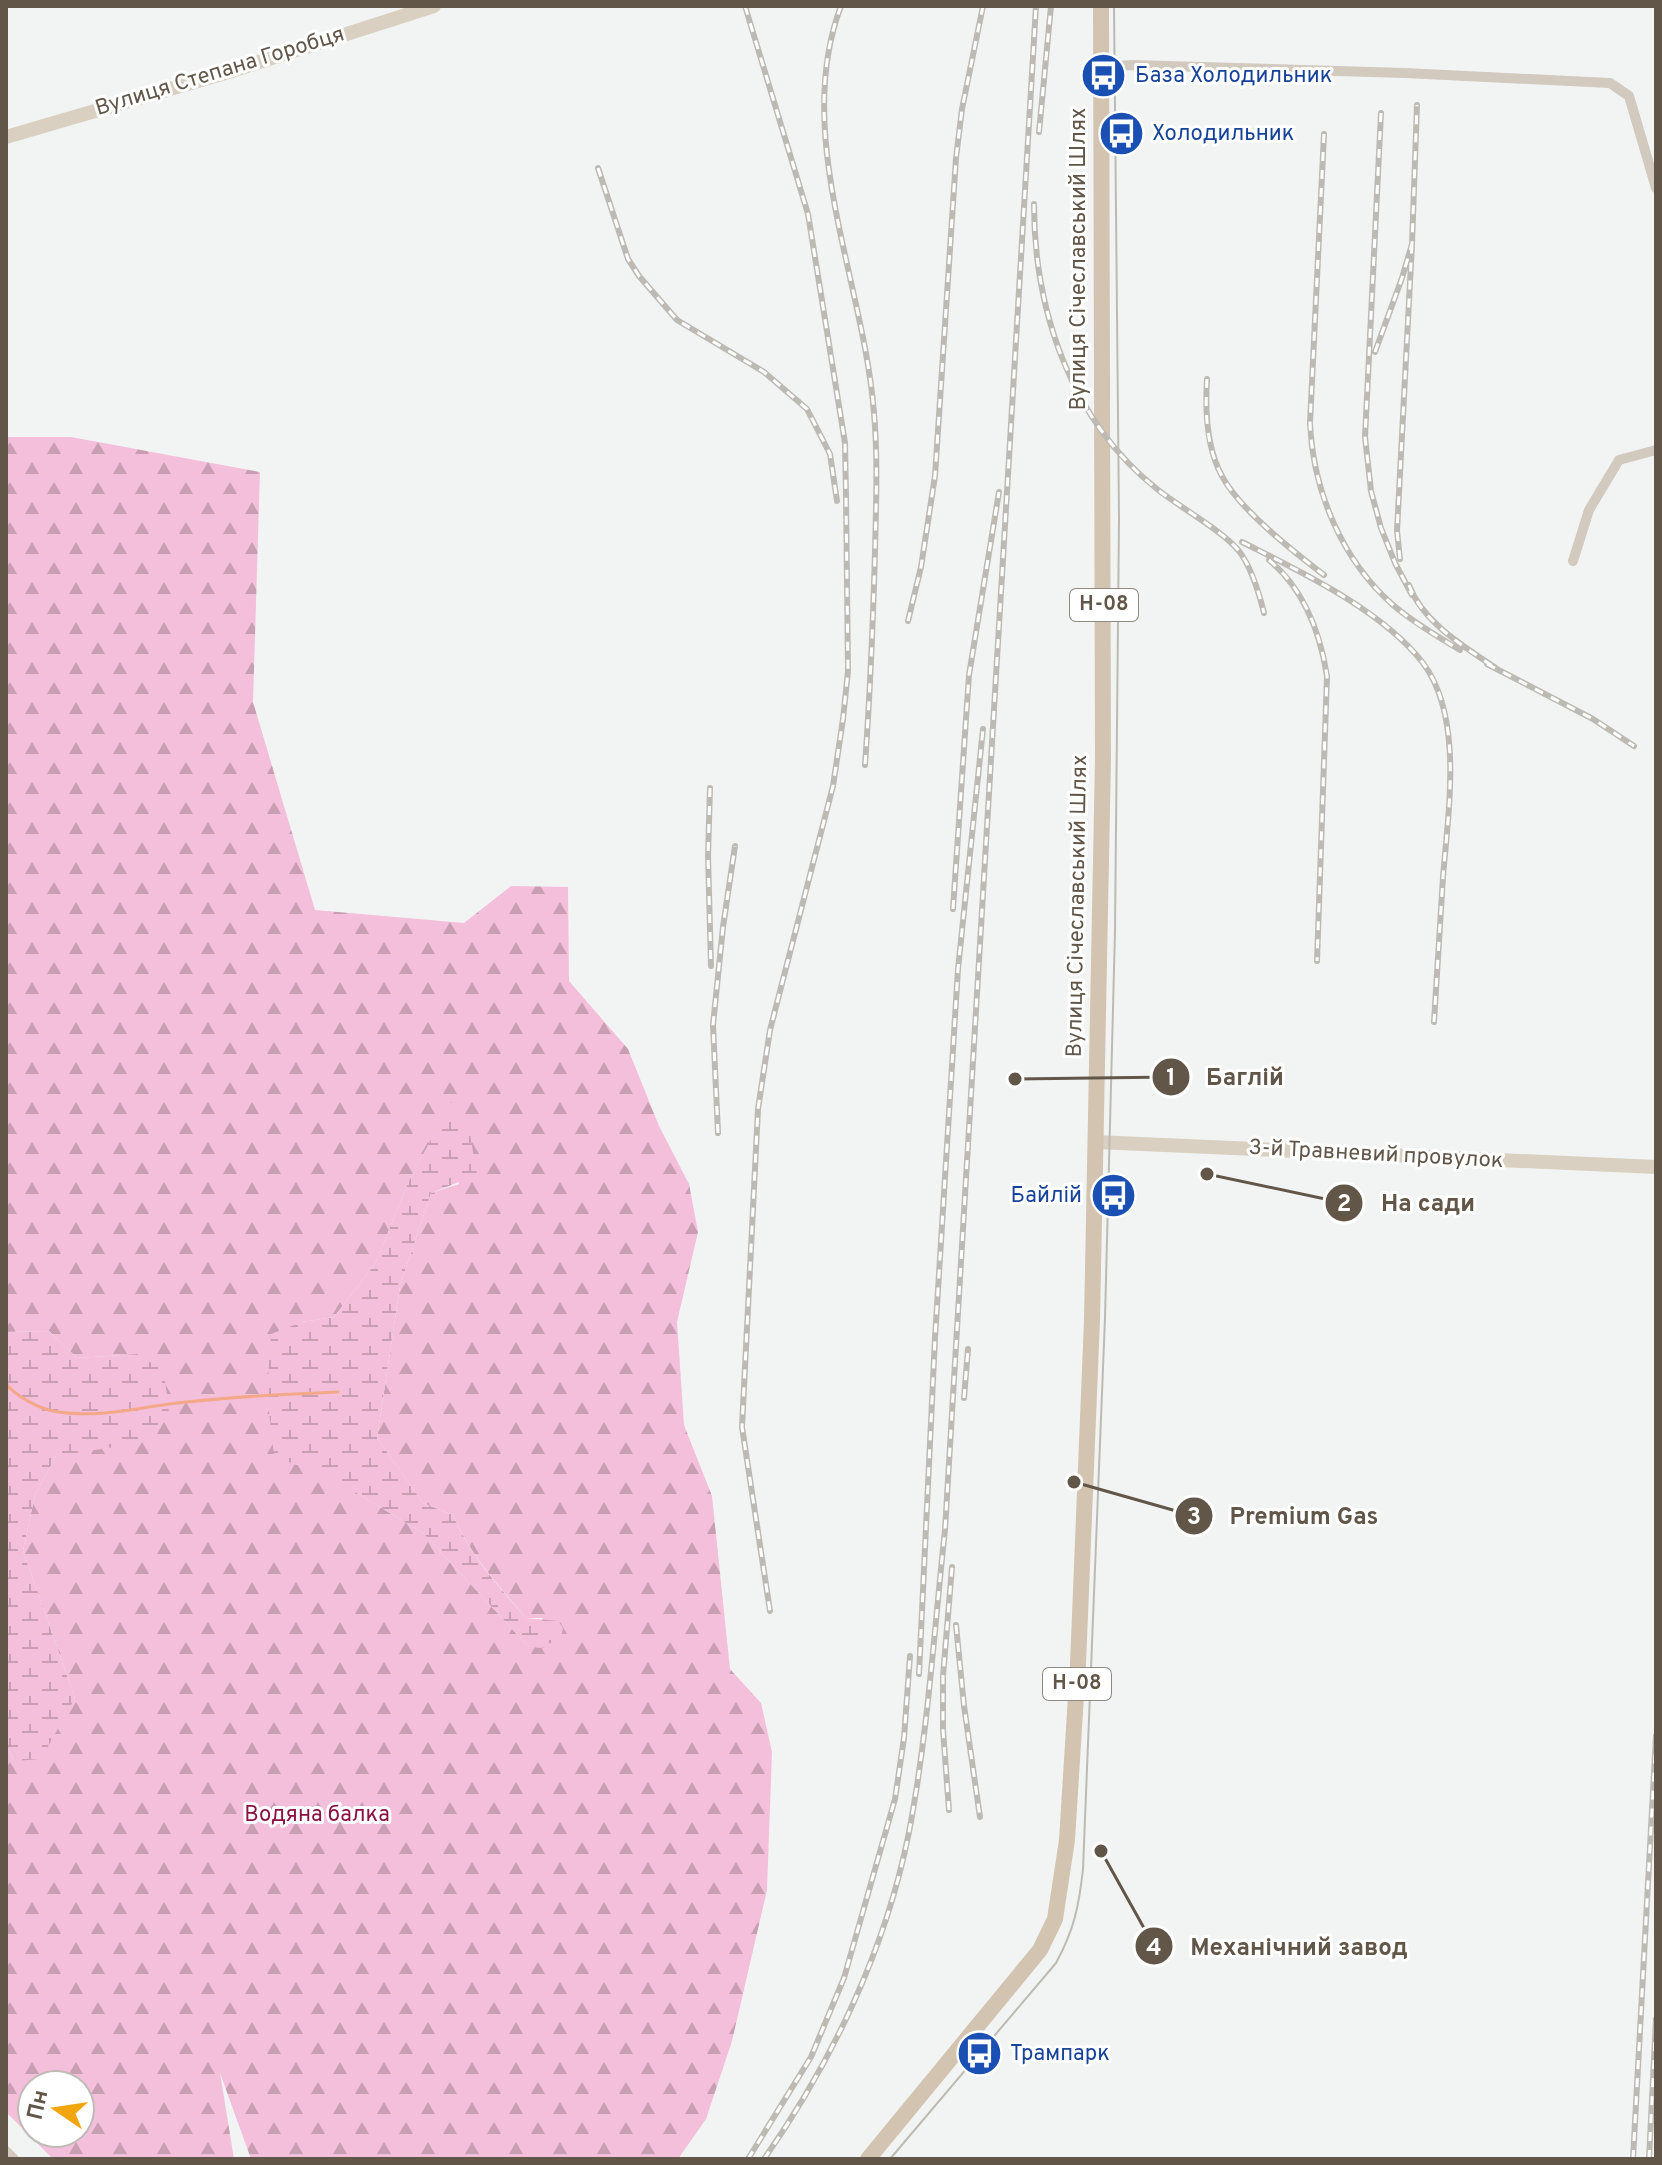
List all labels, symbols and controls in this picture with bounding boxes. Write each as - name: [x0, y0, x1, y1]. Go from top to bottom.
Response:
- street label: Вулиця Степана Горобця: [92, 21, 348, 123]
- bus stop icon: База Холодильник: [1080, 52, 1128, 100]
- place label: База Холодильник: [1135, 63, 1332, 90]
- street label: Вулиця Січеславський Шлях: [1066, 108, 1093, 410]
- bus stop icon: Холодильник: [1097, 110, 1145, 158]
- place label: Холодильник: [1152, 121, 1294, 148]
- road number: Н-08: [1070, 589, 1138, 621]
- street label: Вулиця Січеславський Шлях: [1062, 754, 1094, 1058]
- callout: Баглій: [1151, 1053, 1300, 1101]
- text: 1: [1166, 1064, 1176, 1094]
- text: Баглій: [1206, 1064, 1284, 1094]
- street label: 3-й Травневий провулок: [1248, 1135, 1504, 1175]
- bus stop icon: Байлій: [1089, 1172, 1137, 1220]
- callout: На сади: [1324, 1179, 1491, 1227]
- place label: Байлій: [1011, 1183, 1082, 1210]
- text: 2: [1337, 1190, 1351, 1220]
- text: На сади: [1381, 1190, 1475, 1220]
- callout: Premium Gas: [1174, 1492, 1395, 1540]
- text: 3: [1187, 1503, 1201, 1533]
- text: Premium Gas: [1230, 1503, 1378, 1533]
- road number: Н-08: [1043, 1668, 1111, 1700]
- park label: Водяна балка: [244, 1802, 390, 1829]
- callout: Механічний завод: [1134, 1922, 1424, 1970]
- text: 4: [1146, 1934, 1162, 1964]
- text: Механічний завод: [1190, 1934, 1408, 1964]
- bus stop icon: Трампарк: [955, 2030, 1003, 2078]
- place label: Трампарк: [1010, 2041, 1110, 2068]
- north arrow: [16, 2069, 96, 2149]
- text: Пн: [22, 2088, 55, 2123]

